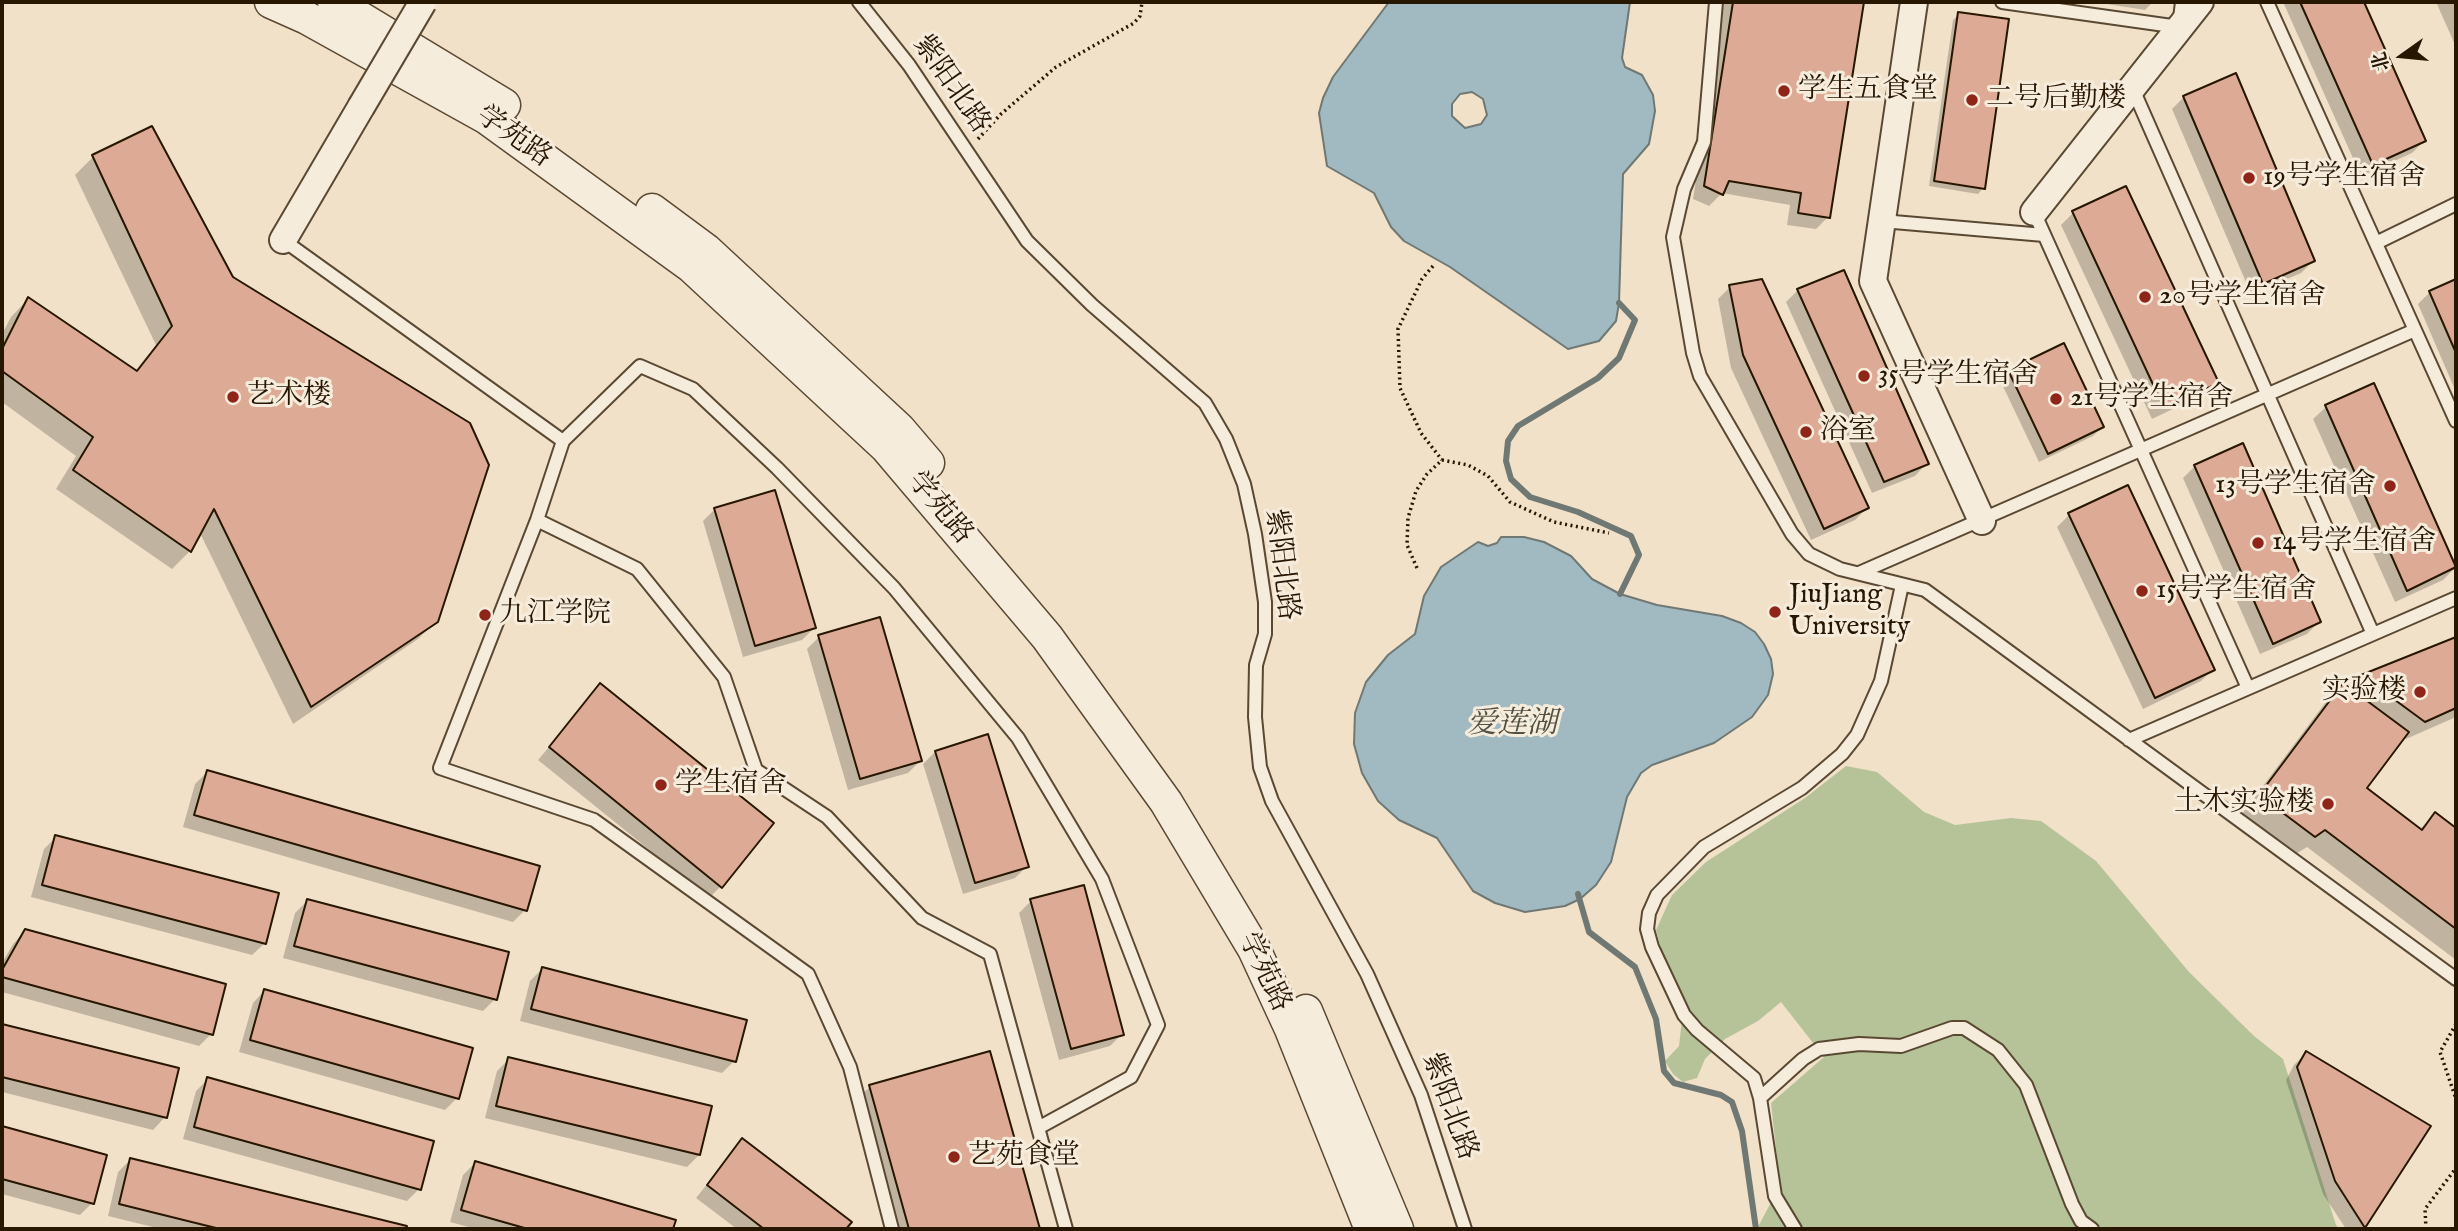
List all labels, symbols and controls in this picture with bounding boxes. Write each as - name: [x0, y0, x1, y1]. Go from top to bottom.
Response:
- north arrow: [2367, 21, 2437, 91]
- street label: 紫阳北路: [904, 29, 996, 141]
- text: 北: [2368, 49, 2396, 74]
- place label: 学生五食堂: [1798, 74, 1938, 108]
- marker: 学生五食堂: [1776, 83, 1792, 99]
- place label: 二号后勤楼: [1986, 83, 2126, 117]
- marker: 二号后勤楼: [1964, 92, 1980, 108]
- street label: 学苑路: [469, 100, 557, 176]
- place label: 19号学生宿舍: [2263, 161, 2426, 195]
- marker: 19号学生宿舍: [2241, 170, 2257, 186]
- place label: 20号学生宿舍: [2159, 280, 2326, 314]
- marker: 20号学生宿舍: [2137, 289, 2153, 305]
- place label: 35号学生宿舍: [1878, 359, 2039, 393]
- marker: 35号学生宿舍: [1856, 368, 1872, 384]
- place label: 艺术楼: [247, 380, 331, 414]
- place label: 21号学生宿舍: [2070, 382, 2234, 416]
- marker: 艺术楼: [225, 389, 241, 405]
- marker: 21号学生宿舍: [2048, 391, 2064, 407]
- place label: 浴室: [1820, 415, 1876, 449]
- marker: 浴室: [1798, 424, 1814, 440]
- street label: 学苑路: [899, 466, 979, 552]
- place label: 13号学生宿舍: [2215, 469, 2376, 503]
- marker: 13号学生宿舍: [2382, 478, 2398, 494]
- street label: 紫阳北路: [1257, 507, 1303, 623]
- place label: 14号学生宿舍: [2272, 526, 2436, 560]
- marker: 14号学生宿舍: [2250, 535, 2266, 551]
- place label: 15号学生宿舍: [2156, 574, 2317, 608]
- place label: JiuJiang University: [1789, 579, 1910, 645]
- marker: 15号学生宿舍: [2134, 583, 2150, 599]
- place label: 九江学院: [499, 598, 611, 632]
- marker: JiuJiang University: [1767, 604, 1783, 620]
- marker: 九江学院: [477, 607, 493, 623]
- place label: 实验楼: [2322, 675, 2406, 709]
- marker: 实验楼: [2412, 684, 2428, 700]
- water label: 爱莲湖: [1467, 708, 1557, 744]
- place label: 学生宿舍: [675, 768, 787, 802]
- marker: 学生宿舍: [653, 777, 669, 793]
- place label: 土木实验楼: [2174, 787, 2314, 821]
- marker: 土木实验楼: [2320, 796, 2336, 812]
- street label: 学苑路: [1229, 928, 1297, 1018]
- street label: 紫阳北路: [1413, 1049, 1483, 1165]
- place label: 艺苑食堂: [968, 1140, 1080, 1174]
- marker: 艺苑食堂: [946, 1149, 962, 1165]

